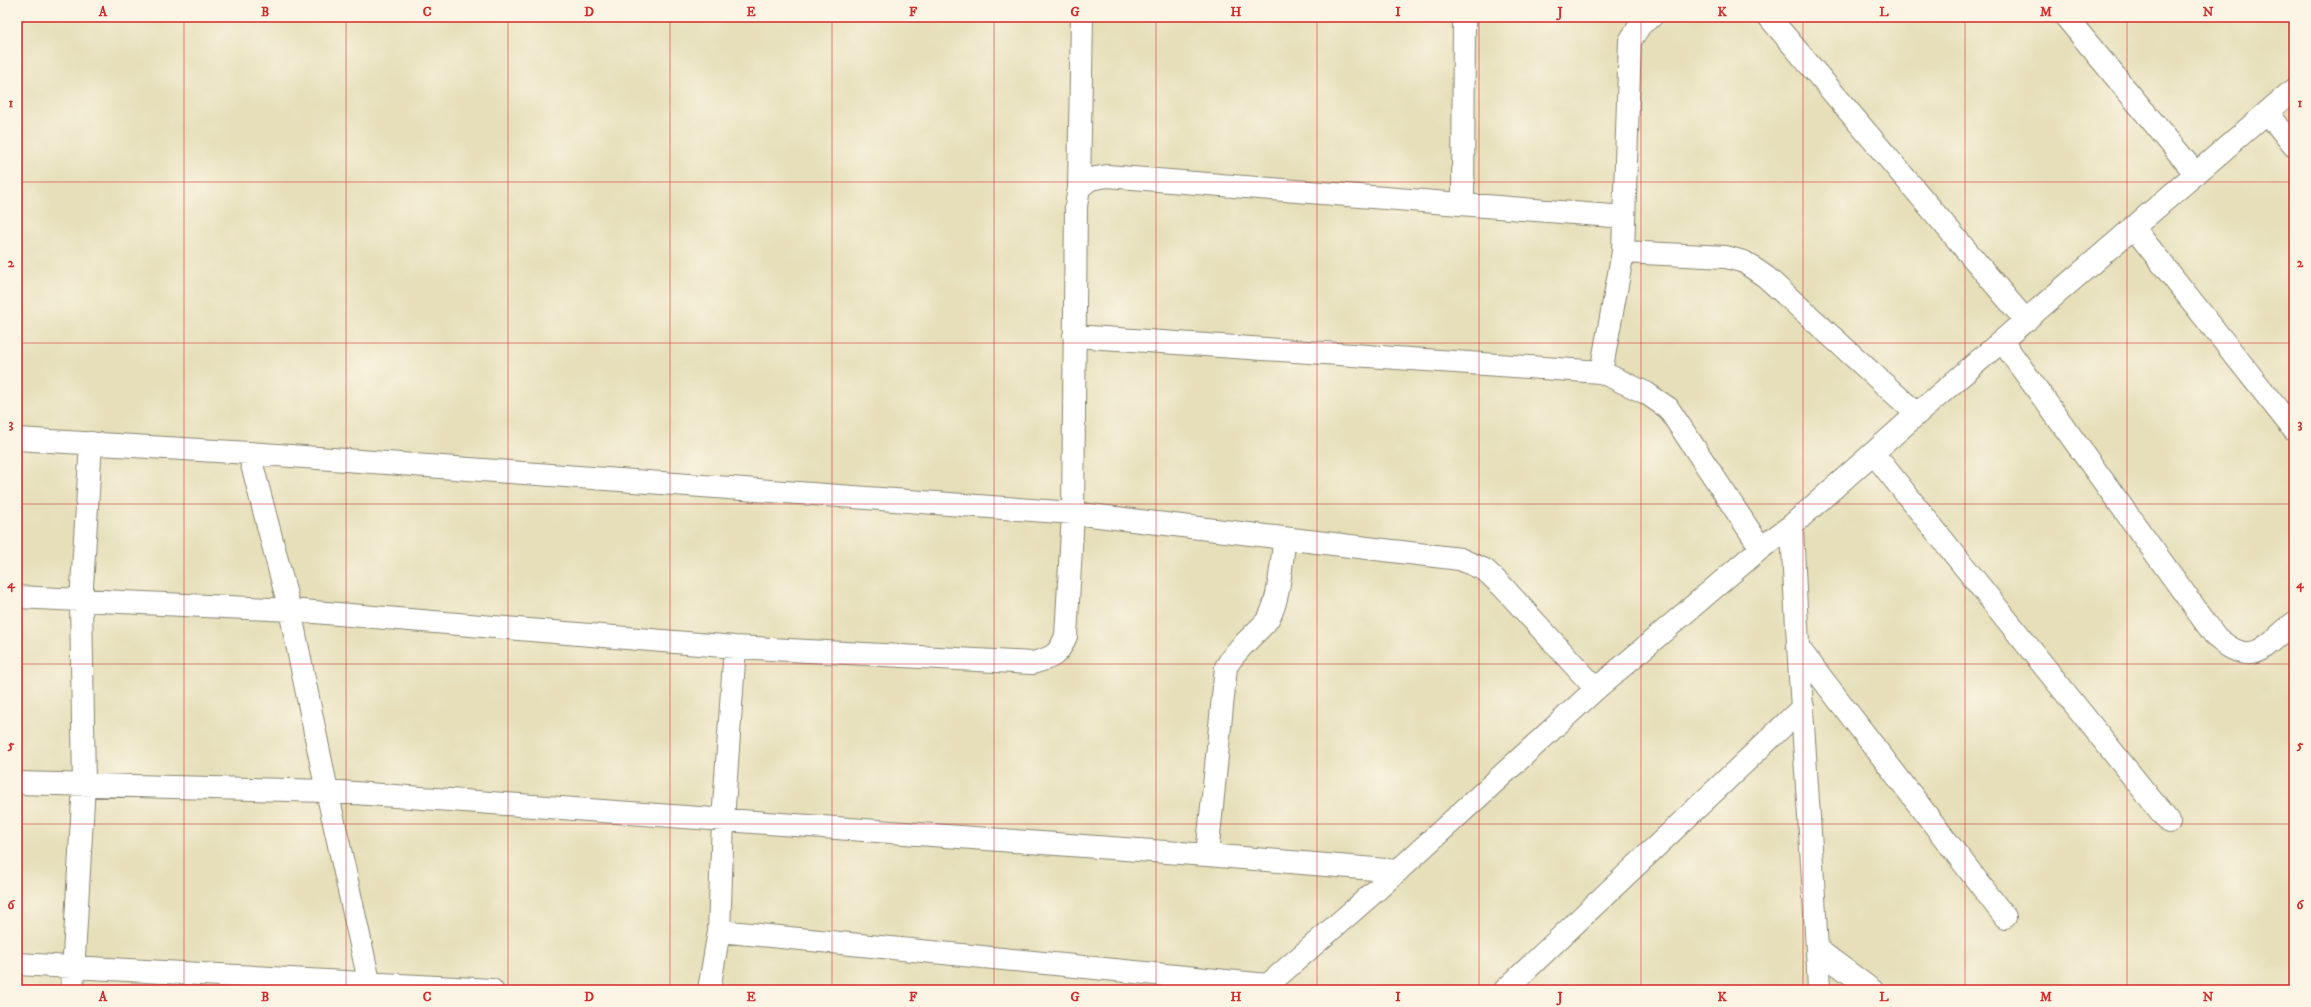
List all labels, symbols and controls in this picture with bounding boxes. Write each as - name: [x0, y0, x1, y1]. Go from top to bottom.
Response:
- text: A: [98, 4, 108, 20]
- text: B: [261, 4, 269, 20]
- text: C: [423, 4, 432, 20]
- text: D: [584, 4, 594, 20]
- text: E: [746, 4, 756, 20]
- text: F: [909, 4, 918, 20]
- text: G: [1070, 4, 1080, 20]
- text: H: [1231, 4, 1242, 20]
- text: I: [1395, 4, 1401, 20]
- text: J: [1555, 4, 1563, 21]
- text: K: [1717, 4, 1727, 20]
- text: L: [1879, 4, 1889, 20]
- text: M: [2040, 4, 2052, 20]
- text: N: [2203, 4, 2214, 20]
- text: 1: [9, 95, 14, 111]
- text: 1: [2298, 95, 2303, 111]
- text: 2: [8, 255, 15, 271]
- text: 2: [2297, 255, 2304, 271]
- text: 3: [9, 416, 14, 432]
- text: 3: [2298, 416, 2303, 432]
- text: 4: [6, 576, 15, 593]
- text: 4: [2295, 576, 2304, 593]
- text: 5: [7, 737, 15, 753]
- text: 5: [2296, 737, 2304, 753]
- text: 6: [8, 897, 16, 913]
- text: 6: [2297, 897, 2305, 913]
- text: A: [98, 989, 108, 1005]
- text: B: [261, 989, 269, 1005]
- text: C: [423, 989, 432, 1005]
- text: D: [584, 989, 594, 1005]
- text: E: [746, 989, 756, 1005]
- text: F: [909, 989, 918, 1005]
- text: G: [1070, 989, 1080, 1005]
- text: H: [1231, 989, 1242, 1005]
- text: I: [1395, 989, 1401, 1005]
- text: J: [1555, 989, 1563, 1006]
- text: K: [1717, 989, 1727, 1005]
- text: L: [1879, 989, 1889, 1005]
- text: M: [2040, 989, 2052, 1005]
- text: N: [2203, 989, 2214, 1005]

